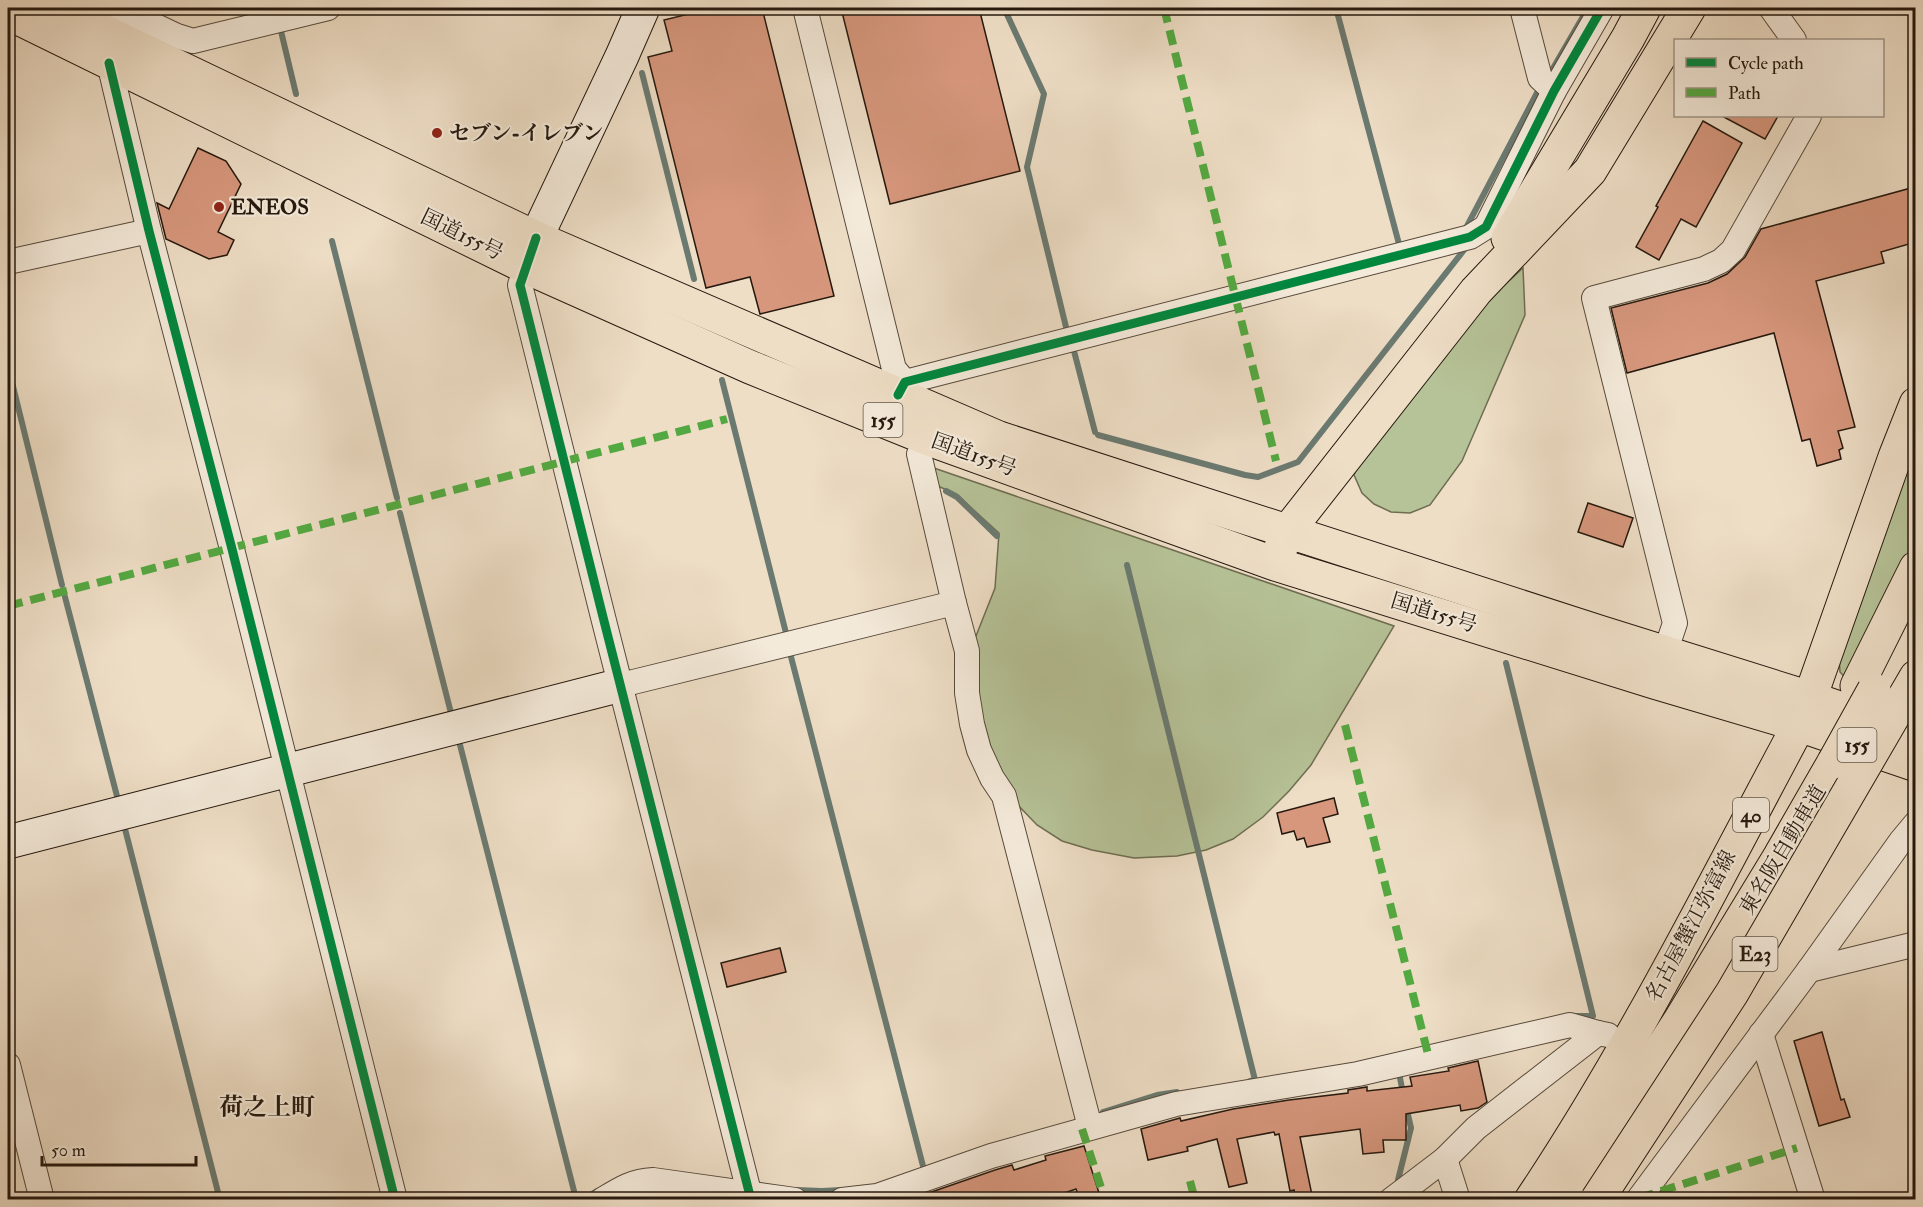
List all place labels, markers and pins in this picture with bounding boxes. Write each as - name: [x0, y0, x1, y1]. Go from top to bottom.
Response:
- place label: セブン-イレブン: [449, 120, 603, 147]
- marker: セブン-イレブン: [430, 126, 444, 140]
- place label: ENEOS: [231, 194, 309, 221]
- marker: ENEOS: [212, 200, 226, 214]

